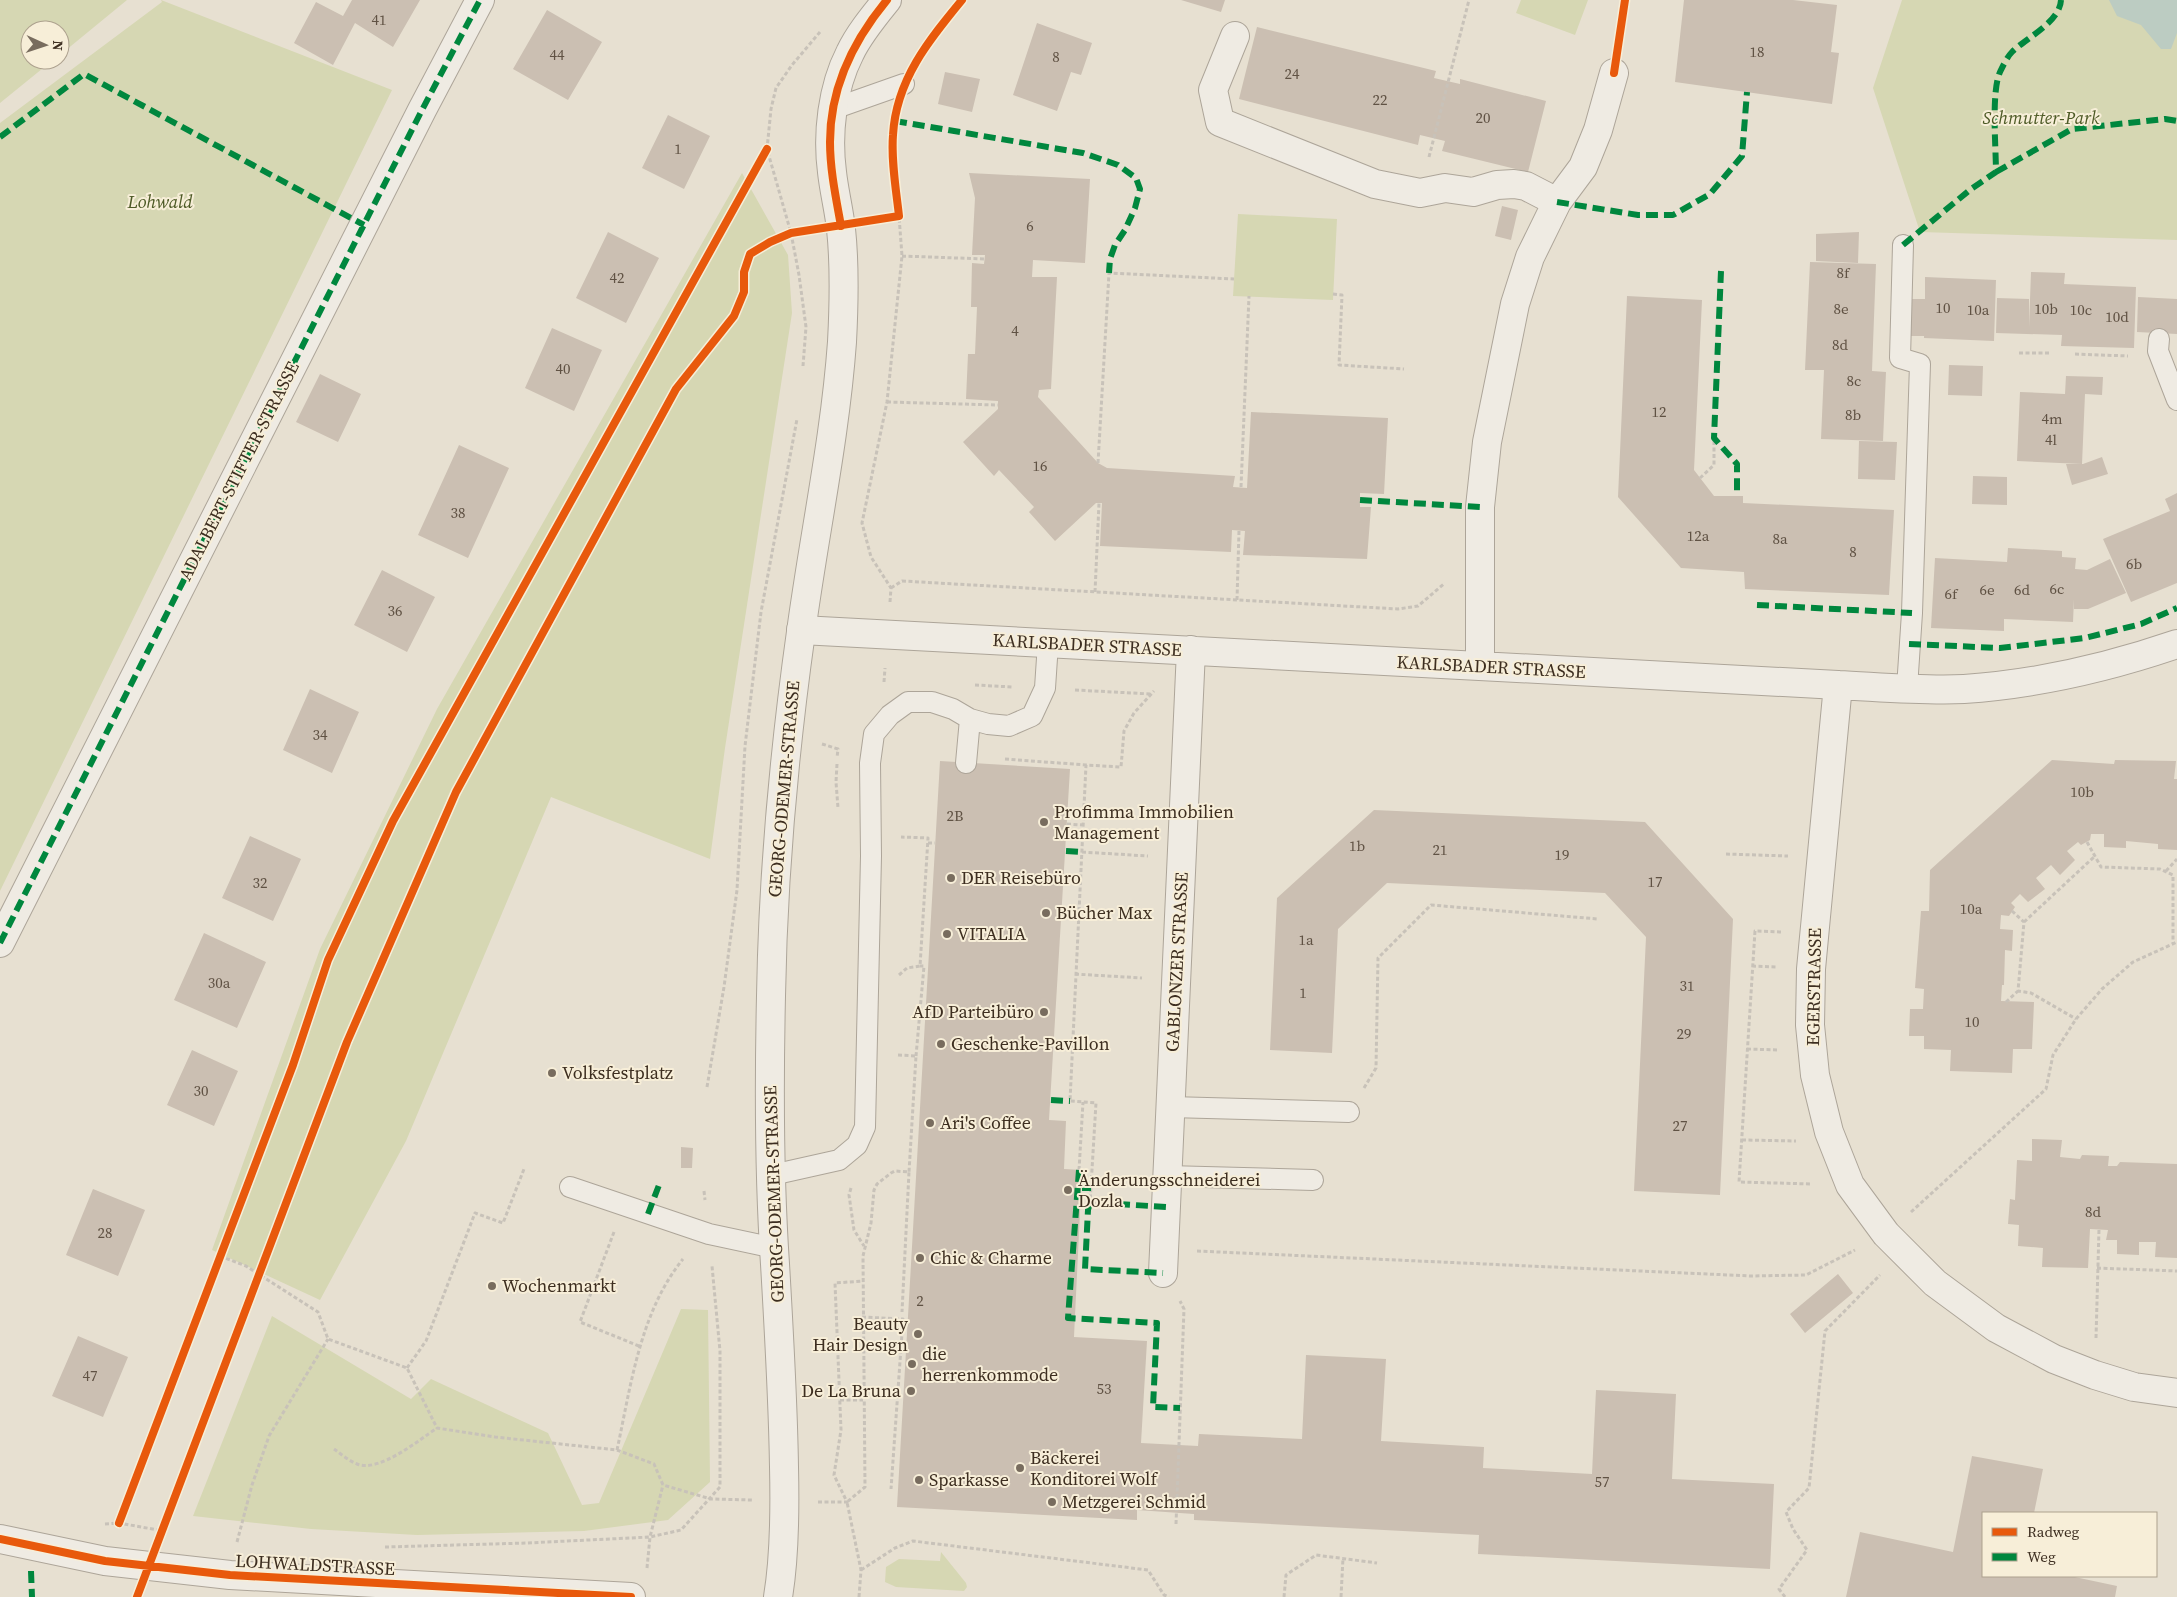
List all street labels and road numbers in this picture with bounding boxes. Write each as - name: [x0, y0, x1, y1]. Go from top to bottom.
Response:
- street label: ADALBERT-STIFTER-STRASSE: [172, 357, 305, 585]
- street label: KARLSBADER STRASSE: [992, 627, 1182, 662]
- street label: KARLSBADER STRASSE: [1396, 649, 1586, 684]
- street label: GEORG-ODEMER-STRASSE: [762, 679, 805, 898]
- street label: GABLONZER STRASSE: [1159, 871, 1194, 1053]
- street label: EGERSTRASSE: [1800, 928, 1827, 1046]
- street label: GEORG-ODEMER-STRASSE: [757, 1085, 790, 1303]
- street label: LOHWALDSTRASSE: [235, 1548, 396, 1581]

